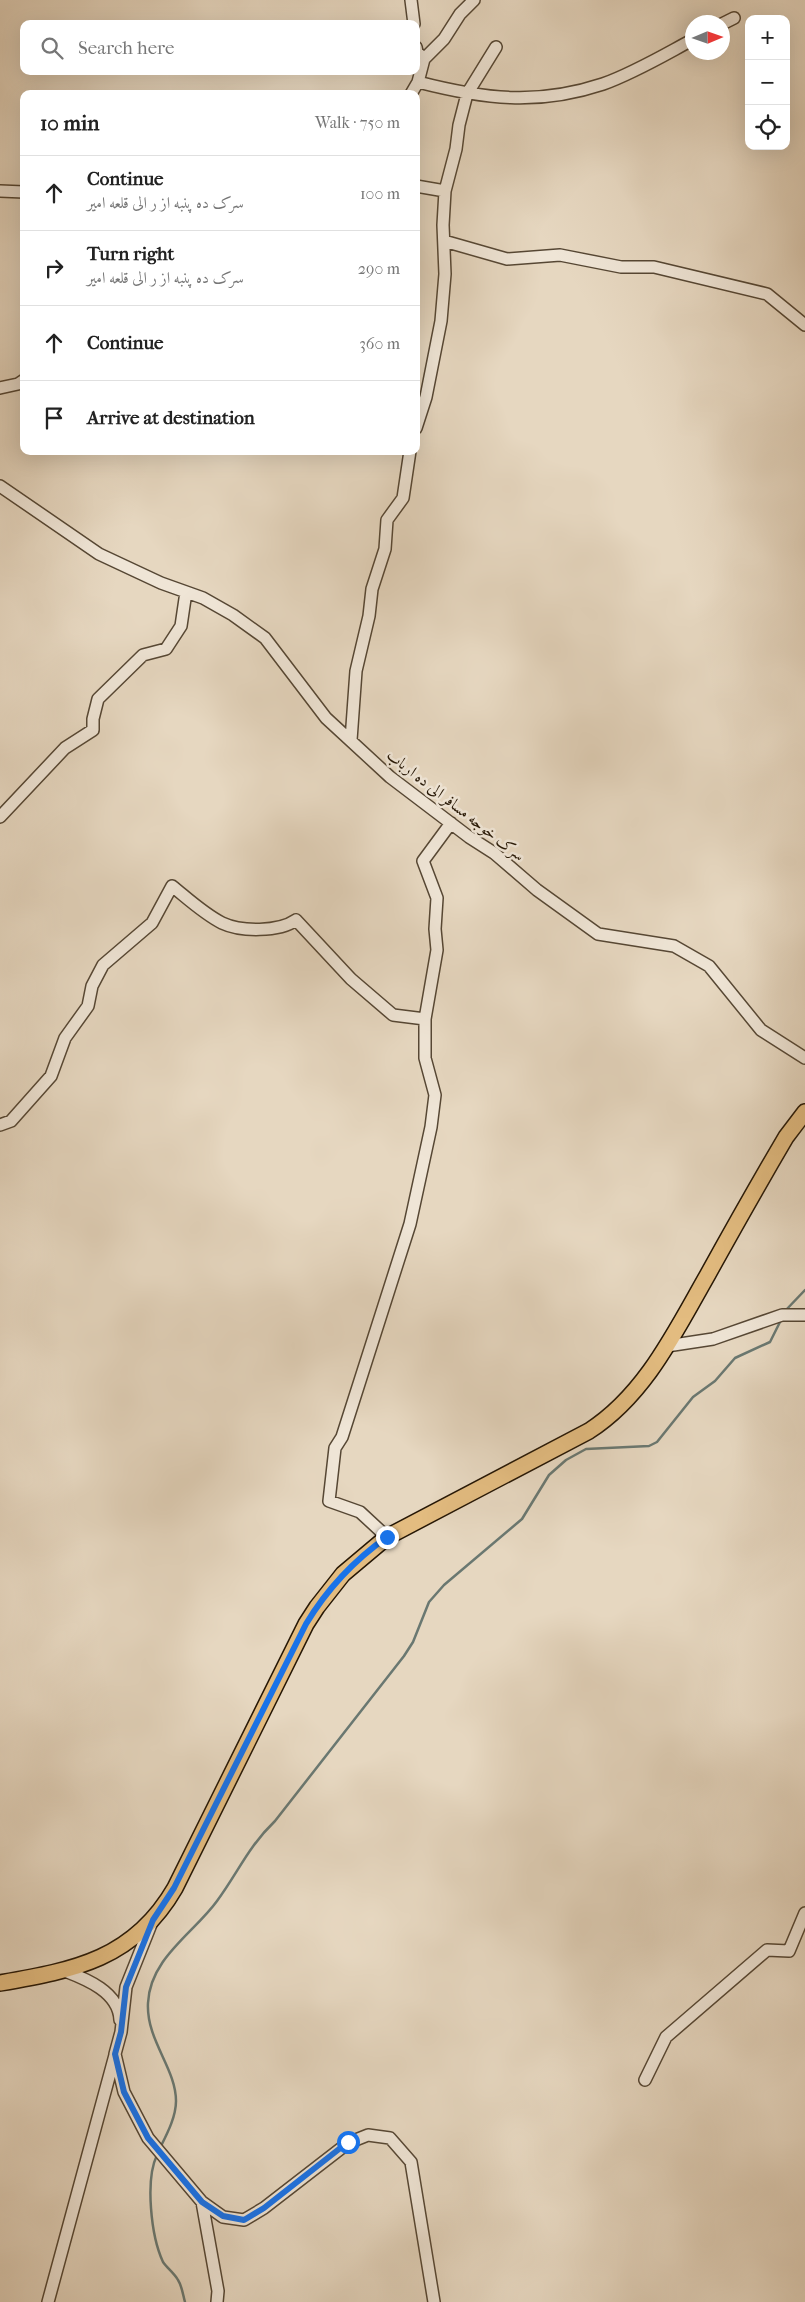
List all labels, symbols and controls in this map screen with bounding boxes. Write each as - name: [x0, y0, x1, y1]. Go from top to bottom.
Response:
- north arrow: [685, 15, 730, 60]
- map controls: [745, 15, 790, 150]
- button: +: [745, 15, 790, 60]
- search box: [20, 20, 420, 75]
- icon: search: [38, 34, 66, 62]
- text: Search here: [78, 37, 174, 59]
- button: −: [745, 60, 790, 105]
- button: locate: [745, 105, 790, 150]
- text: 10 min: [40, 111, 99, 135]
- text: Walk · 750 m: [315, 113, 400, 132]
- text: Continue: [87, 168, 163, 190]
- icon: ahead: [40, 179, 68, 207]
- text: 100 m: [360, 184, 400, 203]
- text: سرک ده پنبه از ر الی قلعه امیر: [87, 193, 244, 212]
- text: Turn right: [87, 243, 174, 265]
- icon: right: [40, 254, 68, 282]
- text: 290 m: [358, 259, 400, 278]
- text: سرک ده پنبه از ر الی قلعه امیر: [87, 268, 244, 287]
- icon: ahead: [40, 329, 68, 357]
- text: Continue: [87, 332, 163, 354]
- text: 360 m: [359, 334, 400, 353]
- icon: arrive: [40, 404, 68, 432]
- text: Arrive at destination: [87, 407, 255, 429]
- street label: سرک خوجه مسافر الی ده ارباب: [383, 745, 529, 866]
- route end: [376, 1526, 399, 1549]
- route start: [337, 2131, 360, 2154]

